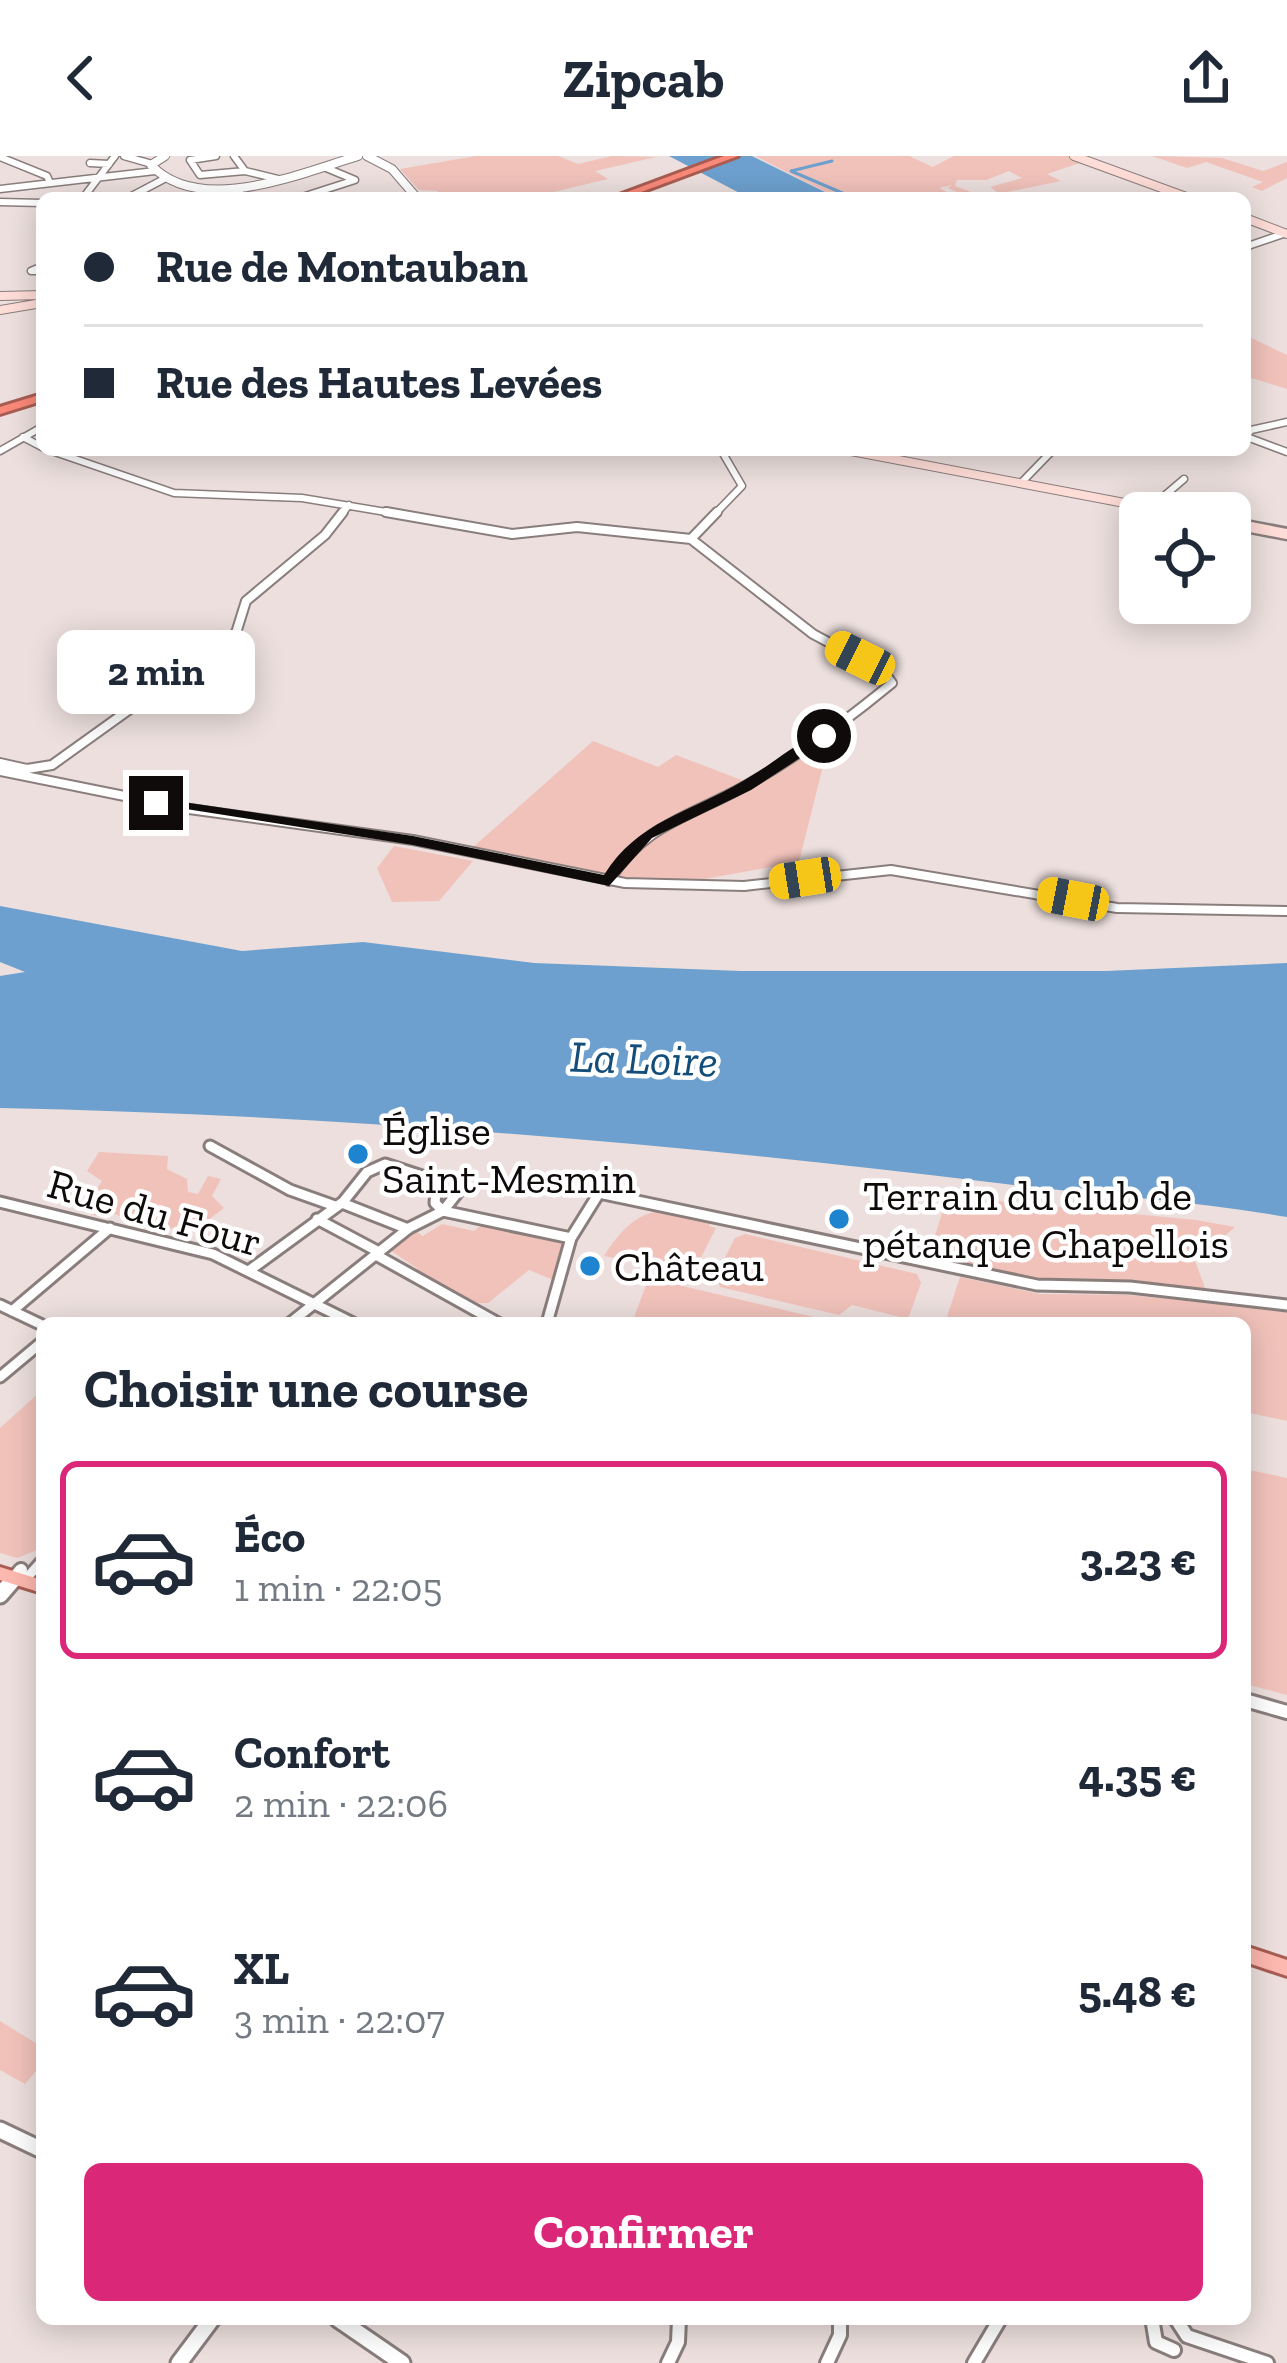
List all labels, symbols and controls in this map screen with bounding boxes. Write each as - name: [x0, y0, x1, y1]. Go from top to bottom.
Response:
- icon: back: [48, 45, 114, 111]
- icon: share: [1173, 45, 1239, 111]
- text: Zipcab: [563, 46, 724, 111]
- text: Rue de Montauban: [156, 240, 528, 294]
- text: Rue des Hautes Levées: [156, 356, 602, 410]
- map controls: [1119, 492, 1251, 624]
- button: locate: [1119, 492, 1251, 624]
- car: [820, 626, 900, 690]
- callout: 2 min: [57, 629, 255, 713]
- text: 2 min: [107, 648, 205, 695]
- route start: [797, 709, 851, 763]
- route end: [129, 776, 183, 830]
- car: [767, 855, 843, 901]
- car: [1034, 874, 1112, 924]
- water label: La Loire: [569, 1029, 719, 1089]
- place label: Église Saint-Mesmin: [382, 1105, 636, 1204]
- marker: Église Saint-Mesmin: [345, 1141, 371, 1167]
- street label: Rue du Four: [42, 1158, 268, 1267]
- place label: Terrain du club de pétanque Chapellois: [863, 1170, 1229, 1269]
- marker: Terrain du club de pétanque Chapellois: [826, 1206, 852, 1232]
- place label: Château: [614, 1241, 764, 1292]
- marker: Château: [577, 1253, 603, 1279]
- text: Choisir une course: [84, 1356, 528, 1421]
- icon: car: [90, 1506, 198, 1614]
- text: Éco: [234, 1510, 305, 1564]
- text: 3.23 €: [1080, 1533, 1197, 1587]
- text: 1 min · 22:05: [234, 1564, 442, 1611]
- icon: car: [90, 1722, 198, 1830]
- text: Confort: [234, 1726, 390, 1780]
- text: 4.35 €: [1079, 1749, 1197, 1803]
- text: 2 min · 22:06: [234, 1780, 448, 1827]
- icon: car: [90, 1938, 198, 2046]
- text: XL: [234, 1942, 289, 1996]
- text: 5.48 €: [1078, 1965, 1197, 2019]
- text: 3 min · 22:07: [234, 1996, 445, 2043]
- button: Confirmer: [84, 2163, 1203, 2301]

